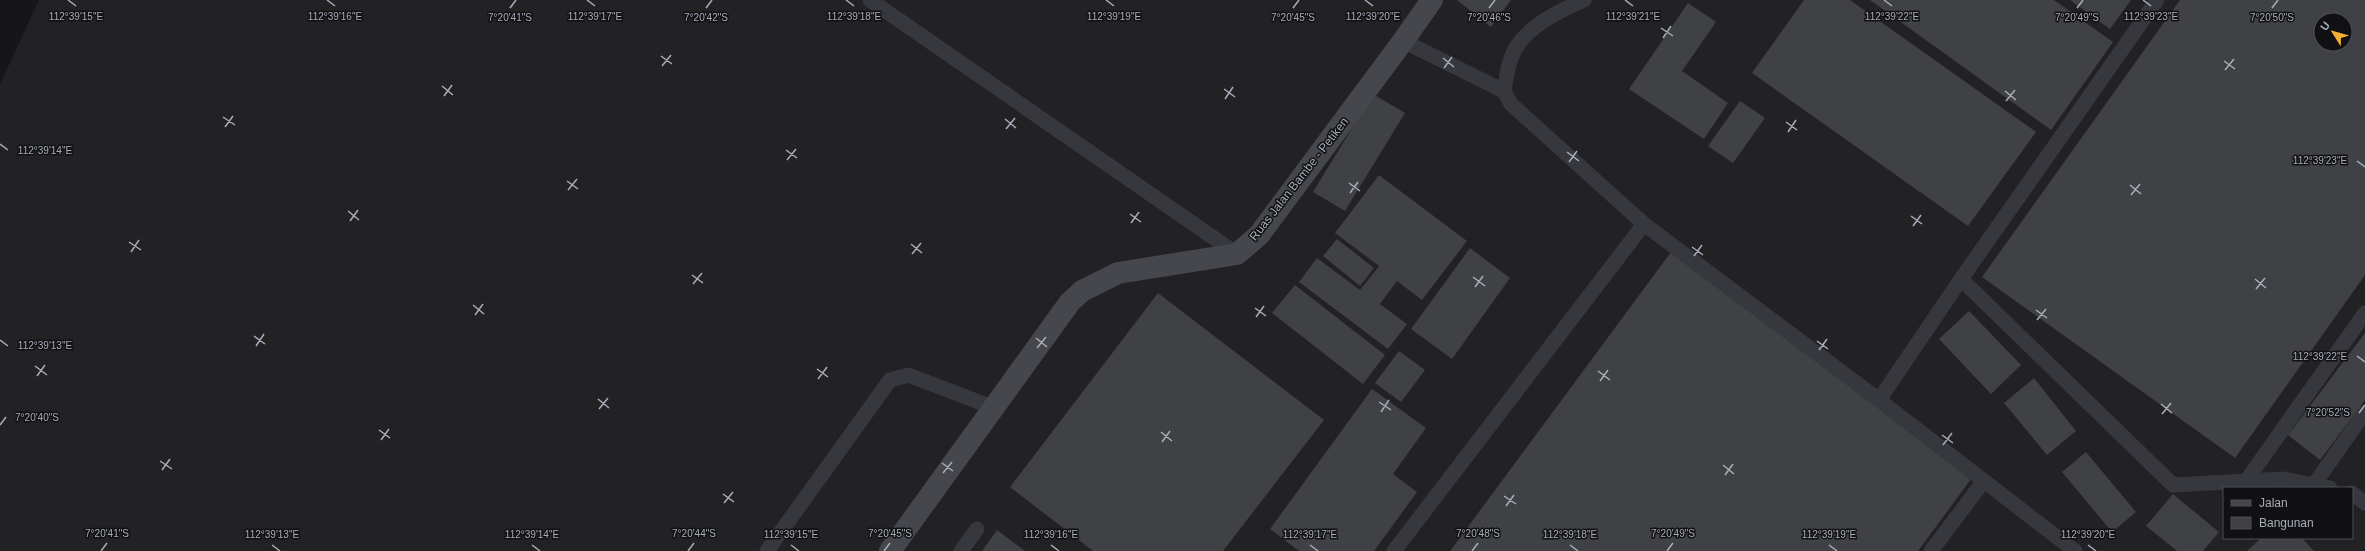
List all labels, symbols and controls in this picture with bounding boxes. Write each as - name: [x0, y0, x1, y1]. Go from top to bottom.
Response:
- text: 112°39'15"E: [49, 11, 103, 22]
- text: 112°39'16"E: [308, 11, 362, 22]
- text: 112°39'17"E: [568, 11, 622, 22]
- text: 112°39'18"E: [827, 11, 881, 22]
- text: 112°39'19"E: [1087, 11, 1141, 22]
- text: 112°39'20"E: [1346, 11, 1400, 22]
- text: 112°39'21"E: [1606, 11, 1660, 22]
- text: 112°39'22"E: [1865, 11, 1919, 22]
- text: 112°39'23"E: [2124, 11, 2178, 22]
- text: 7°20'41"S: [488, 12, 532, 23]
- text: 7°20'42"S: [684, 12, 728, 23]
- text: 7°20'45"S: [1271, 12, 1315, 23]
- text: 7°20'46"S: [1467, 12, 1511, 23]
- text: 7°20'49"S: [2055, 12, 2099, 23]
- text: 7°20'50"S: [2250, 12, 2294, 23]
- north arrow: [2313, 12, 2353, 52]
- text: U: [2318, 19, 2332, 33]
- street label: Ruas Jalan Bambe - Petiken: [1247, 115, 1351, 243]
- text: 112°39'14"E: [18, 145, 72, 156]
- text: 112°39'23"E: [2293, 155, 2347, 166]
- text: 112°39'13"E: [18, 340, 72, 351]
- text: 112°39'22"E: [2293, 351, 2347, 362]
- text: 7°20'52"S: [2306, 407, 2350, 418]
- text: 7°20'40"S: [15, 412, 59, 423]
- legend: [2223, 487, 2353, 539]
- text: Jalan: [2259, 496, 2288, 510]
- text: Bangunan: [2259, 516, 2314, 530]
- text: 7°20'41"S: [85, 528, 129, 539]
- text: 7°20'44"S: [672, 528, 716, 539]
- text: 7°20'45"S: [868, 528, 912, 539]
- text: 7°20'48"S: [1456, 528, 1500, 539]
- text: 7°20'49"S: [1651, 528, 1695, 539]
- text: 112°39'13"E: [245, 529, 299, 540]
- text: 112°39'14"E: [505, 529, 559, 540]
- text: 112°39'15"E: [764, 529, 818, 540]
- text: 112°39'16"E: [1024, 529, 1078, 540]
- text: 112°39'17"E: [1283, 529, 1337, 540]
- text: 112°39'18"E: [1543, 529, 1597, 540]
- text: 112°39'19"E: [1802, 529, 1856, 540]
- text: 112°39'20"E: [2061, 529, 2115, 540]

